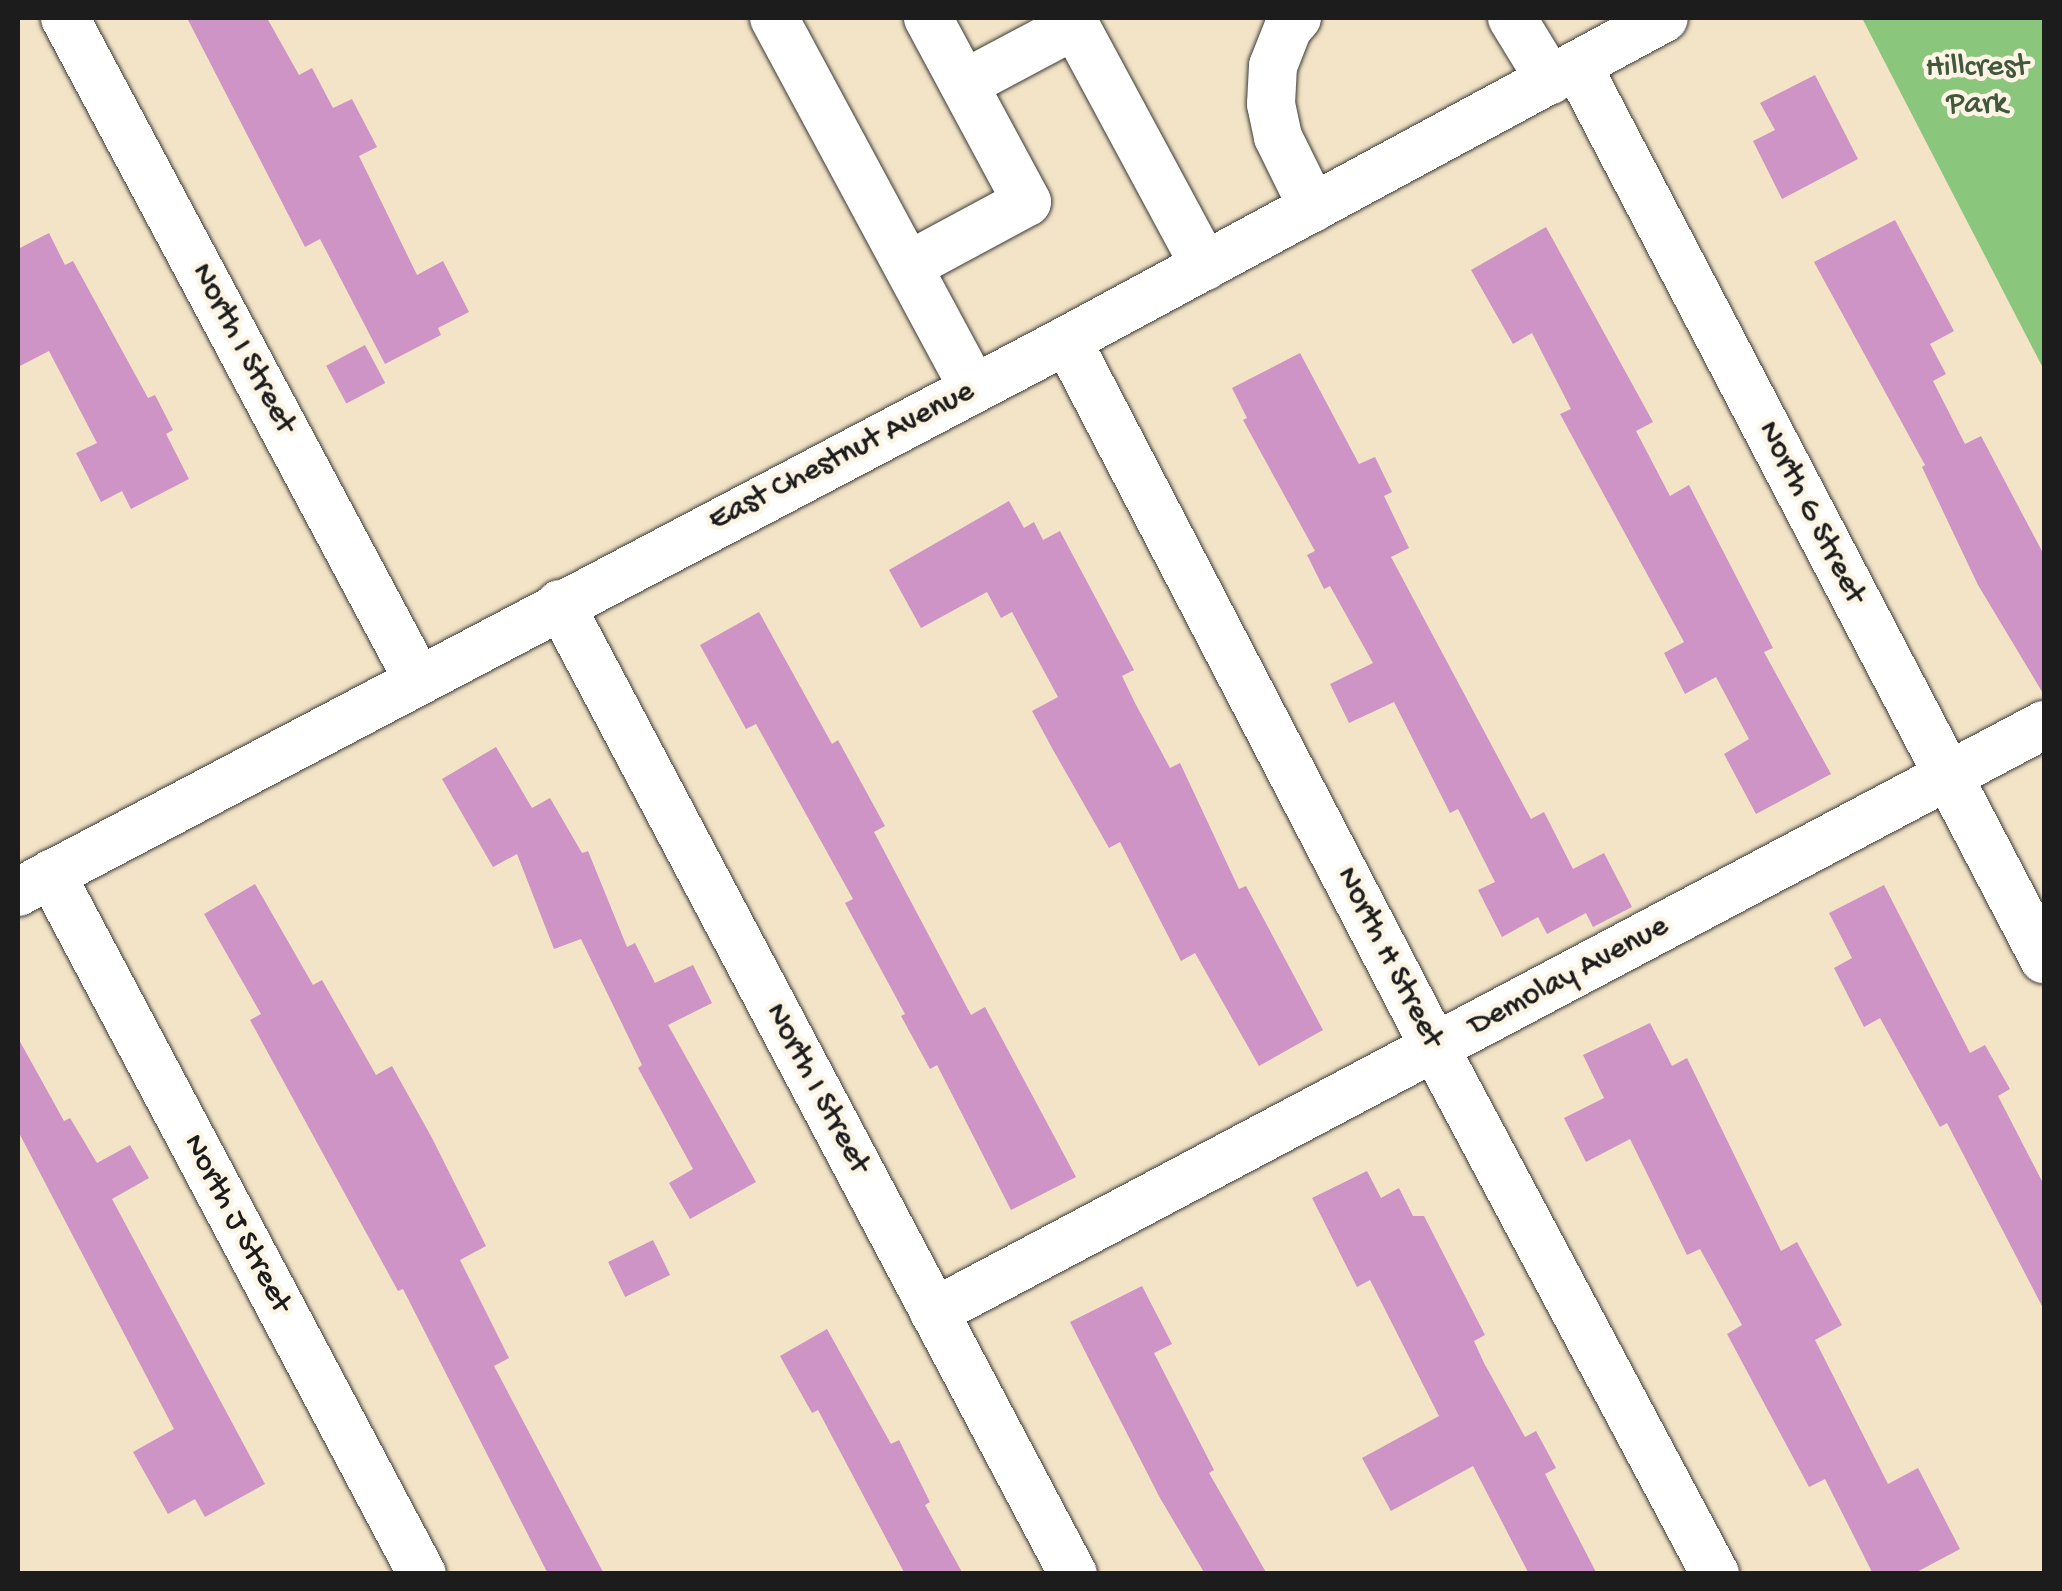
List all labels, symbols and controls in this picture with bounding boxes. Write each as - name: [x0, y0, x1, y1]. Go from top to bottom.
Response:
- park label: Hillcrest Park: [1926, 50, 2028, 125]
- street label: North I Street: [181, 257, 303, 441]
- street label: East Chestnut Avenue: [703, 373, 981, 541]
- street label: North G Street: [1748, 415, 1872, 611]
- street label: North H Street: [1326, 861, 1450, 1055]
- street label: Demolay Avenue: [1462, 908, 1676, 1046]
- street label: North I Street: [755, 997, 877, 1181]
- street label: North J Street: [173, 1128, 299, 1320]

